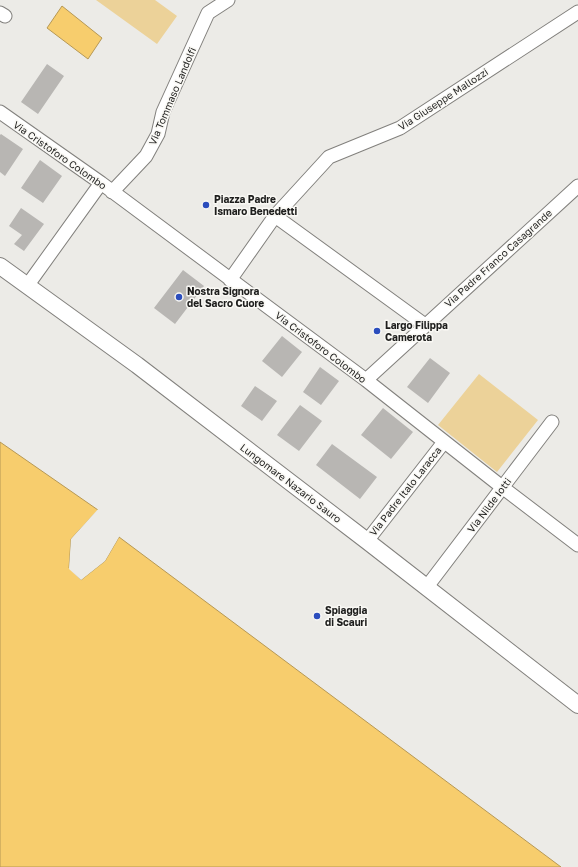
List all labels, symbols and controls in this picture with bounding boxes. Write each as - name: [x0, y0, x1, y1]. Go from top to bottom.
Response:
- street label: Via Tommaso Landolfi: [146, 45, 198, 147]
- street label: Via Giuseppe Mallozzi: [396, 65, 490, 133]
- street label: Via Cristoforo Colombo: [11, 118, 109, 192]
- place label: Piazza Padre Ismaro Benedetti: [214, 193, 298, 217]
- marker: Piazza Padre Ismaro Benedetti: [201, 200, 211, 210]
- street label: Via Padre Franco Casagrande: [442, 206, 554, 309]
- place label: Nostra Signora del Sacro Cuore: [187, 285, 264, 309]
- marker: Nostra Signora del Sacro Cuore: [174, 292, 184, 302]
- street label: Via Cristoforo Colombo: [273, 309, 369, 385]
- place label: Largo Filippa Camerota: [385, 319, 448, 343]
- marker: Largo Filippa Camerota: [372, 326, 382, 336]
- street label: Lungomare Nazario Sauro: [238, 441, 344, 525]
- street label: Via Padre Italo Laracca: [366, 444, 444, 538]
- street label: Via Nilde Iotti: [465, 475, 513, 535]
- place label: Spiaggia di Scauri: [325, 604, 367, 628]
- marker: Spiaggia di Scauri: [312, 611, 322, 621]

